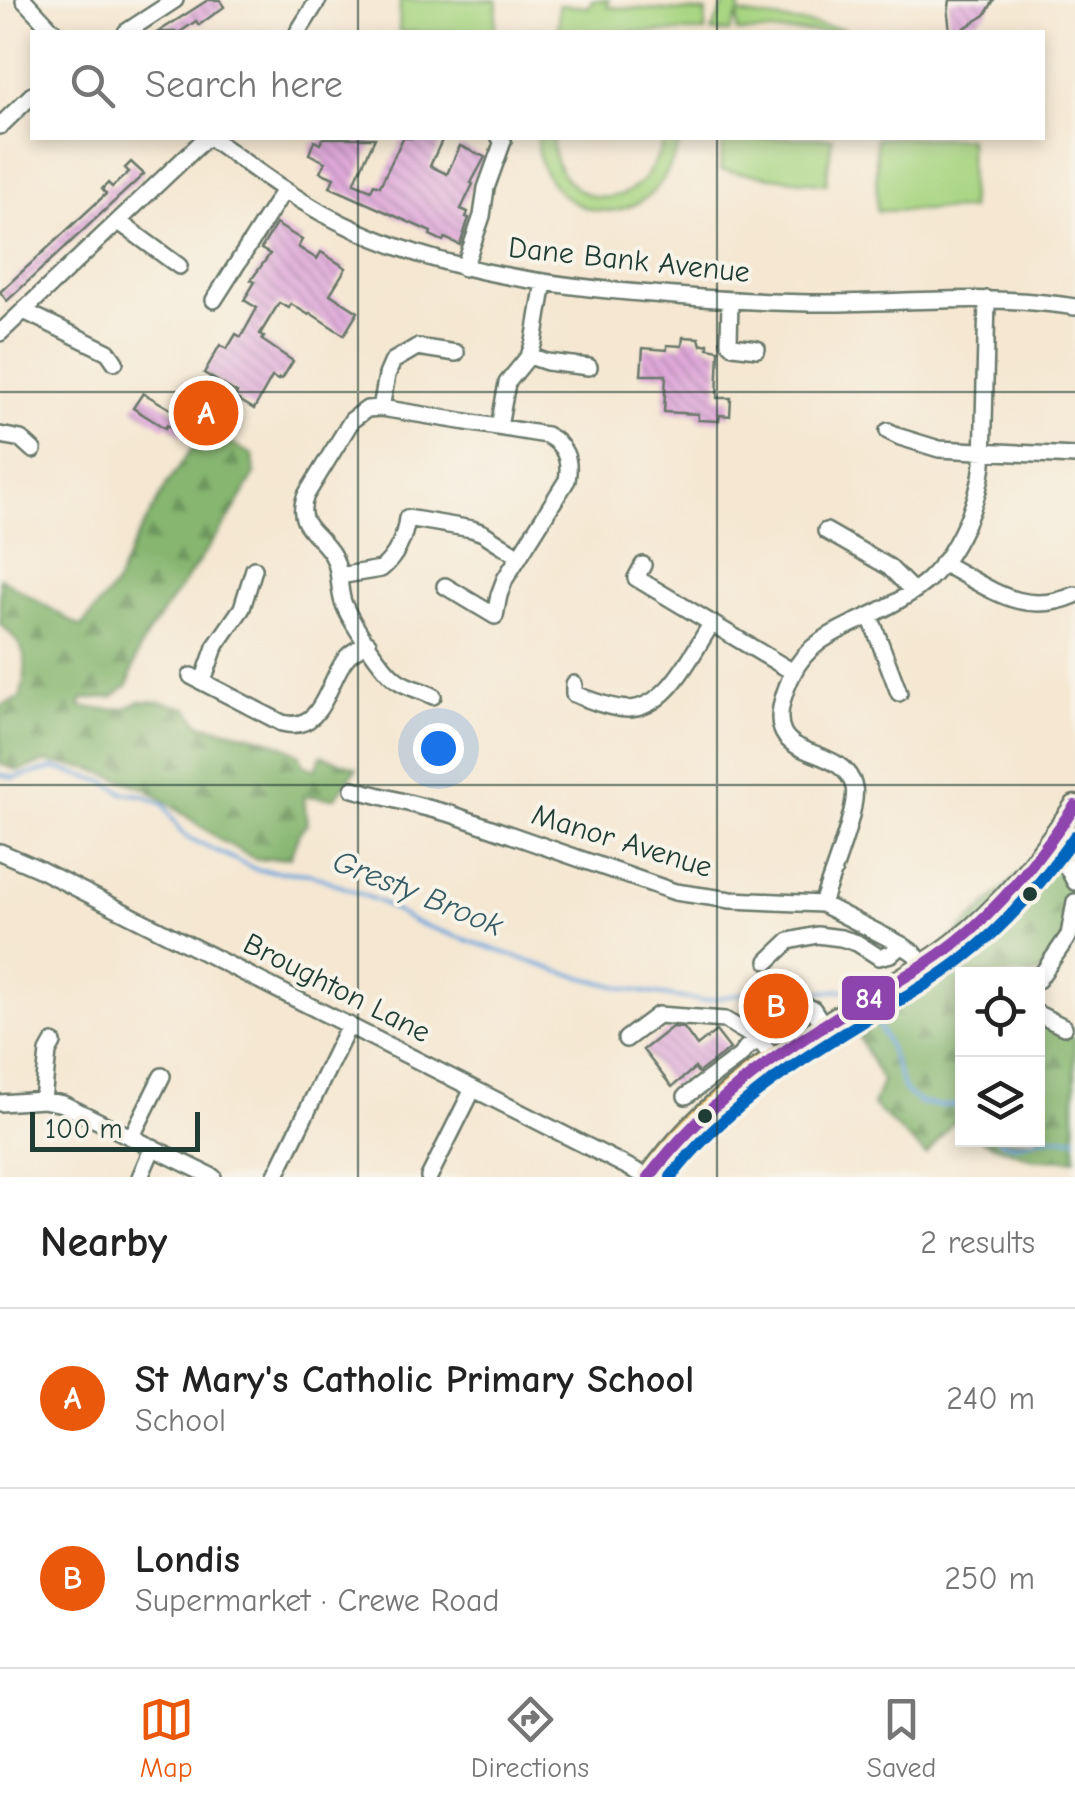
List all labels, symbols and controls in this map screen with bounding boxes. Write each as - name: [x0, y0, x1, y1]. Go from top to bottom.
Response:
- search box: [30, 30, 1045, 140]
- icon: search: [65, 58, 120, 113]
- text: Search here: [145, 63, 343, 107]
- street label: Dane Bank Avenue: [507, 230, 751, 290]
- pin: A: [174, 376, 238, 450]
- your location: [413, 723, 464, 774]
- street label: Manor Avenue: [528, 797, 716, 885]
- water label: Gresty Brook: [328, 842, 509, 944]
- unlabelled marker: [1020, 884, 1040, 904]
- street label: Broughton Lane: [238, 926, 436, 1050]
- map controls: [955, 967, 1045, 1147]
- button: locate: [955, 967, 1045, 1057]
- pin: B: [744, 968, 808, 1044]
- line badge: 84: [840, 974, 897, 1022]
- text: 84: [855, 983, 883, 1015]
- button: layers: [955, 1057, 1045, 1147]
- unlabelled marker: [695, 1106, 715, 1126]
- scale bar: [30, 1107, 200, 1152]
- text: 100 m: [45, 1113, 123, 1145]
- text: Nearby: [40, 1218, 167, 1267]
- text: 2 results: [920, 1224, 1035, 1261]
- text: St Mary's Catholic Primary School: [135, 1358, 694, 1402]
- text: A: [64, 1380, 81, 1417]
- text: 240 m: [946, 1380, 1035, 1417]
- text: School: [135, 1402, 226, 1439]
- text: Londis: [135, 1538, 240, 1582]
- text: B: [63, 1560, 82, 1597]
- text: 250 m: [944, 1560, 1035, 1597]
- text: Supermarket · Crewe Road: [135, 1582, 500, 1619]
- tab: Map: [139, 1692, 194, 1784]
- tab: Directions: [471, 1692, 589, 1784]
- tab: Saved: [866, 1692, 936, 1784]

